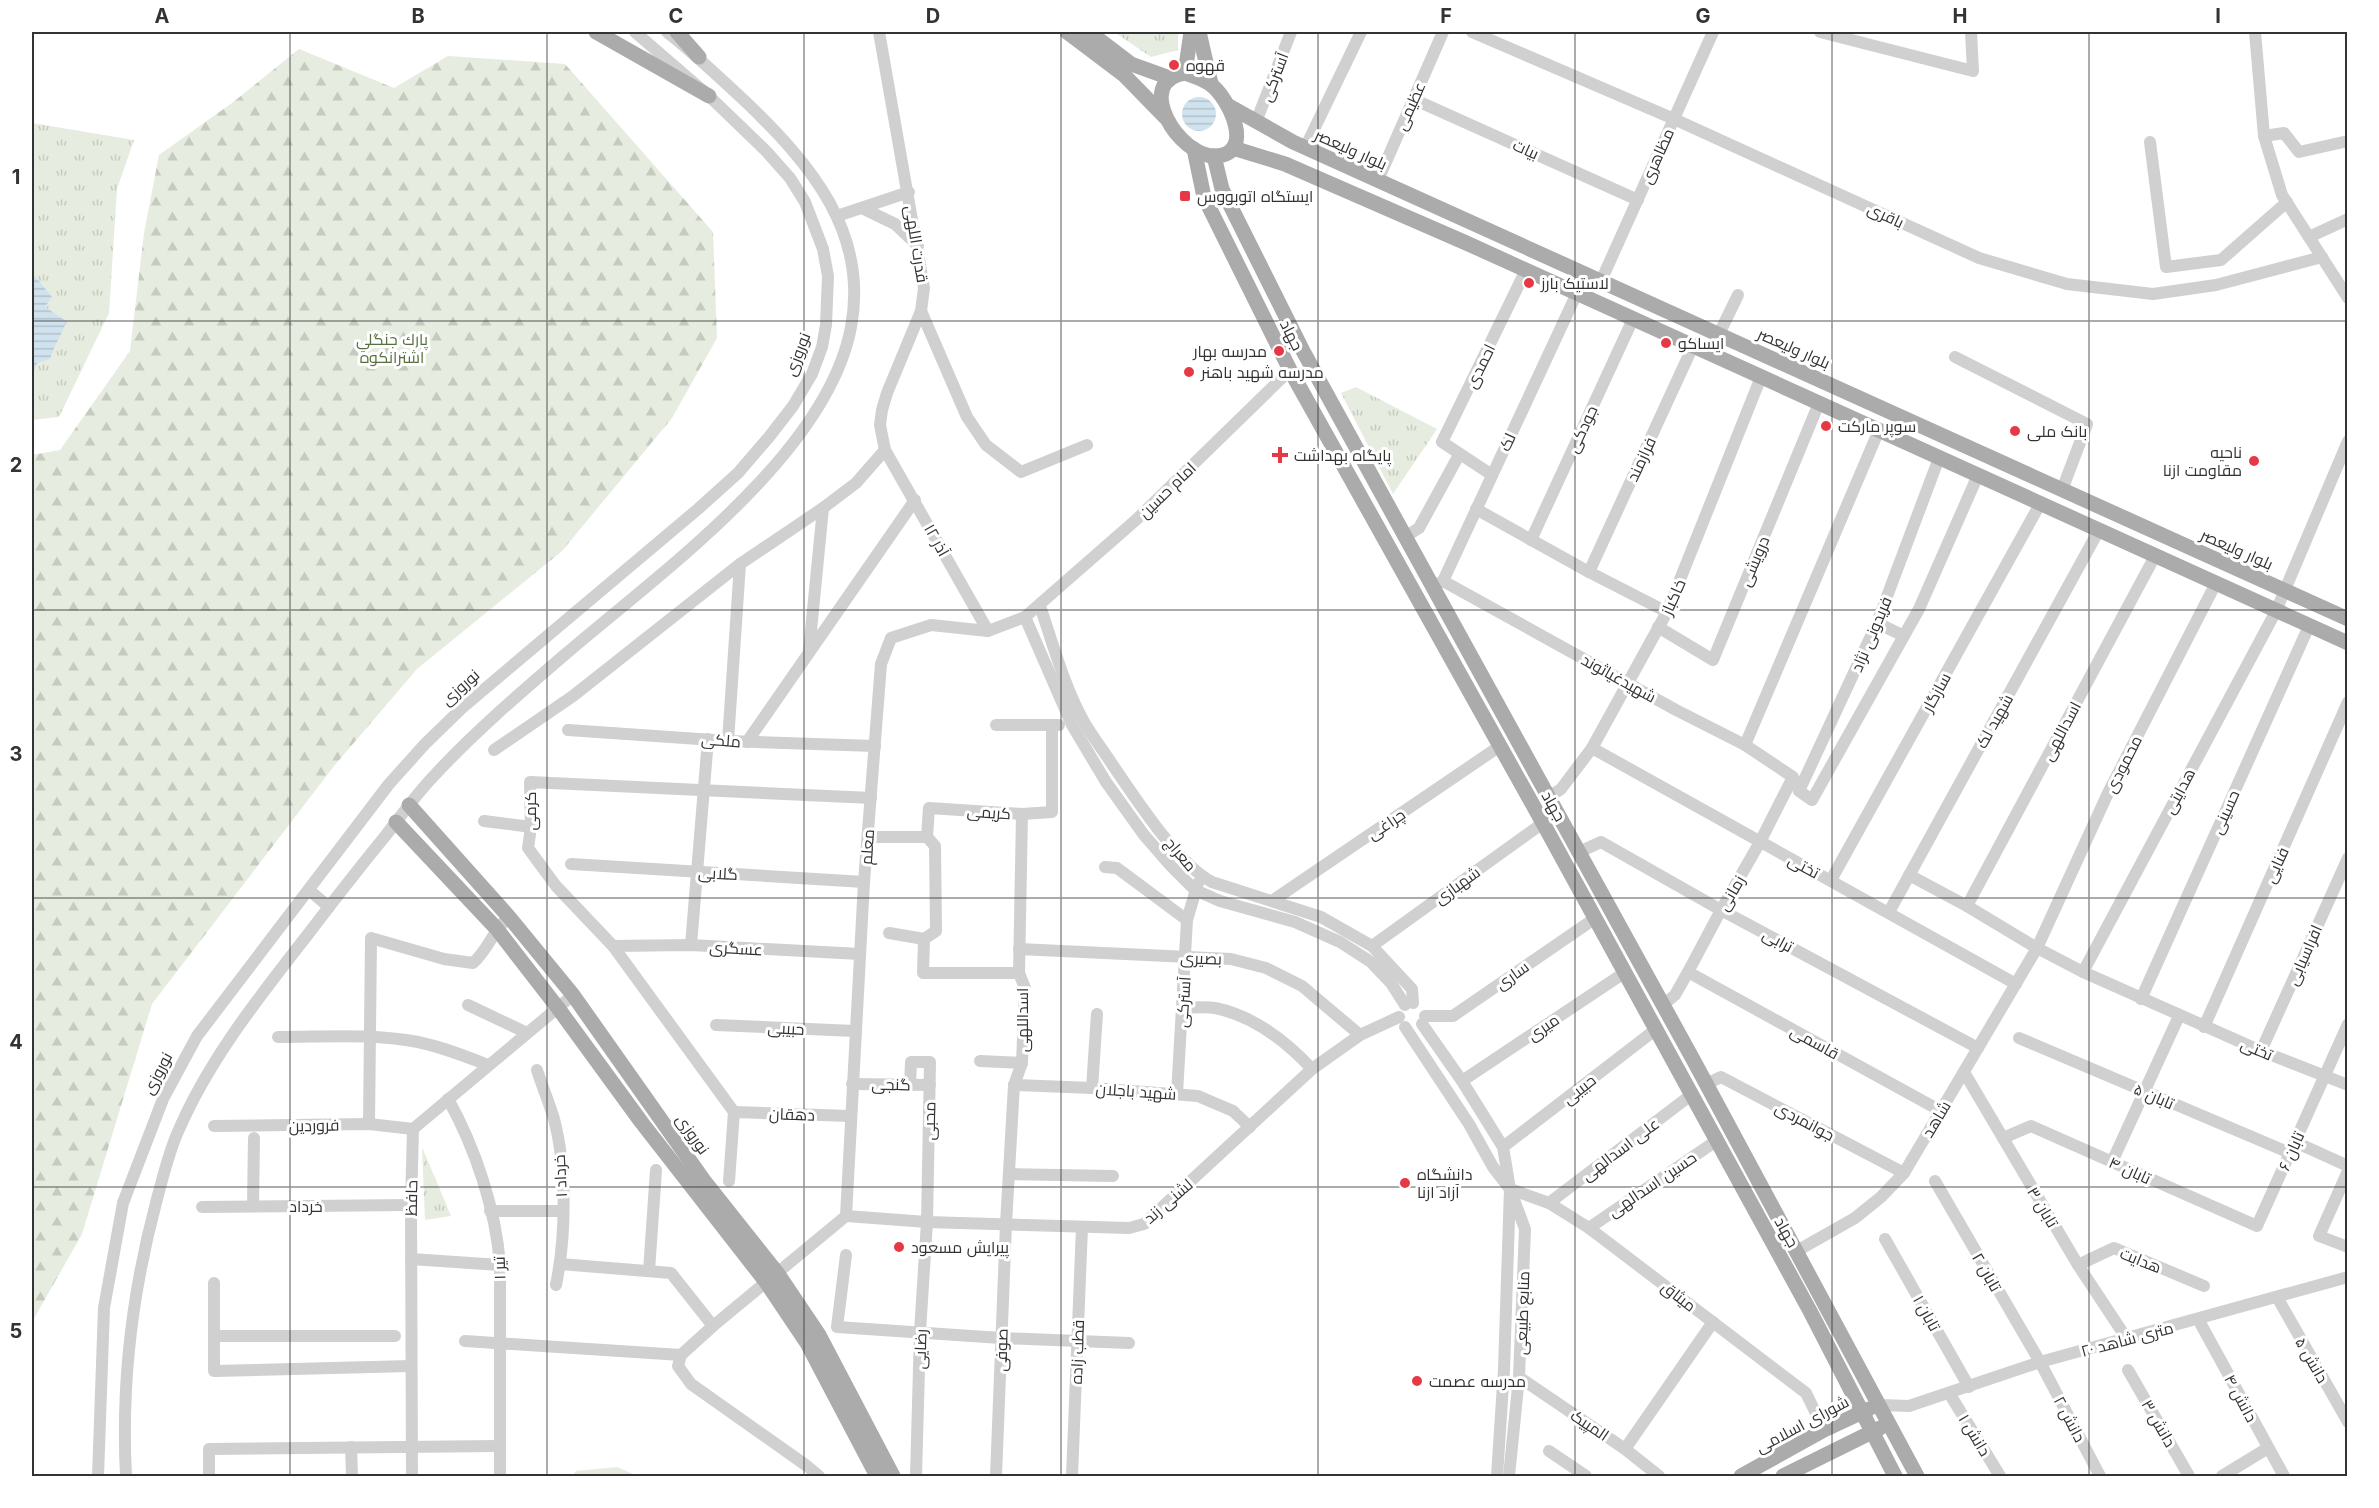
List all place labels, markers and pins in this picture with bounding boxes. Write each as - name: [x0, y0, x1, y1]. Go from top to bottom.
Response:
- place label: قهوه: [1186, 55, 1225, 76]
- marker: قهوه: [1167, 58, 1181, 72]
- place label: ایستگاه اتوبووس: [1197, 186, 1313, 207]
- marker: ایستگاه اتوبووس: [1178, 189, 1192, 203]
- place label: لاستیک بارز: [1540, 273, 1609, 293]
- marker: لاستیک بارز: [1522, 276, 1536, 290]
- place label: ایساکو: [1678, 333, 1724, 353]
- marker: ایساکو: [1659, 336, 1673, 350]
- place label: مدرسه بهار: [1192, 341, 1267, 362]
- marker: مدرسه بهار: [1272, 344, 1286, 358]
- place label: مدرسه شهید باهنر: [1200, 362, 1324, 383]
- marker: مدرسه شهید باهنر: [1182, 365, 1196, 379]
- place label: سوپر مارکت: [1838, 416, 1916, 438]
- marker: سوپر مارکت: [1819, 419, 1833, 433]
- place label: بانک ملی: [2027, 421, 2087, 442]
- marker: بانک ملی: [2008, 424, 2022, 438]
- place label: ناحیه مقاومت ازنا: [2163, 442, 2242, 480]
- place label: پایگاه بهداشت: [1294, 445, 1392, 467]
- marker: پایگاه بهداشت: [1271, 446, 1289, 464]
- marker: ناحیه مقاومت ازنا: [2247, 454, 2261, 468]
- place label: دانشگاه آزاد ازنا: [1417, 1164, 1472, 1202]
- marker: دانشگاه آزاد ازنا: [1398, 1176, 1412, 1190]
- place label: پیرایش مسعود: [911, 1237, 1010, 1259]
- marker: پیرایش مسعود: [892, 1240, 906, 1254]
- place label: مدرسه عصمت: [1429, 1371, 1526, 1391]
- marker: مدرسه عصمت: [1410, 1374, 1424, 1388]

